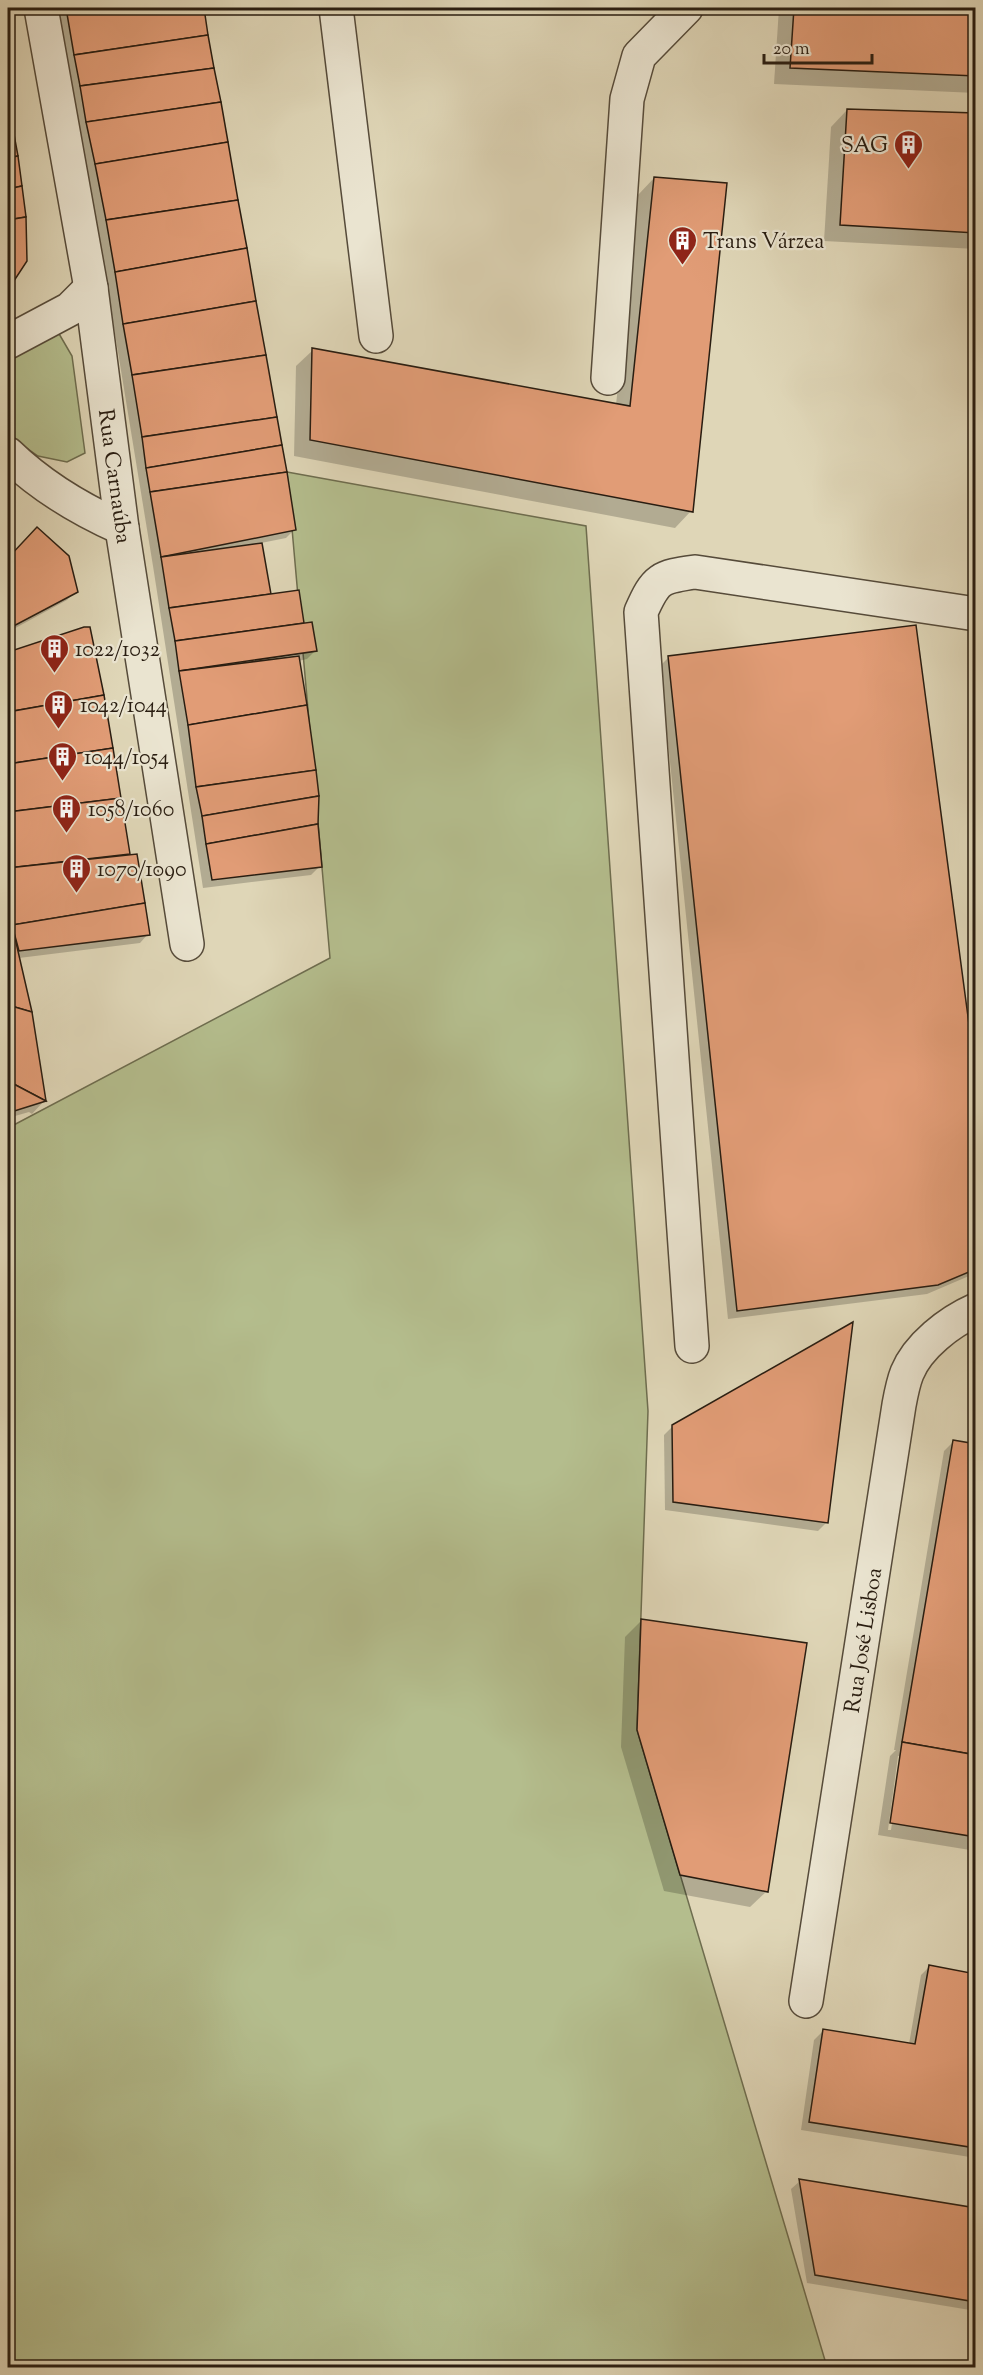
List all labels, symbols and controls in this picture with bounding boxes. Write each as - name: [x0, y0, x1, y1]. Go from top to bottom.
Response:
- scale bar: [764, 27, 872, 65]
- text: 20 m: [773, 37, 810, 63]
- building icon: SAG: [893, 128, 925, 170]
- place label: SAG: [841, 131, 888, 163]
- building icon: Trans Várzea: [666, 224, 698, 266]
- place label: Trans Várzea: [703, 227, 825, 259]
- street label: Rua Carnaúba: [88, 407, 138, 546]
- building icon: 1022/1032: [38, 632, 70, 674]
- place label: 1022/1032: [75, 635, 160, 667]
- building icon: 1042/1044: [43, 688, 75, 730]
- place label: 1042/1044: [80, 691, 167, 723]
- building icon: 1044/1054: [47, 740, 79, 782]
- place label: 1044/1054: [84, 743, 169, 775]
- building icon: 1058/1060: [51, 792, 83, 834]
- place label: 1058/1060: [88, 795, 174, 827]
- building icon: 1070/1090: [60, 852, 92, 894]
- place label: 1070/1090: [97, 855, 187, 887]
- street label: Rua José Lisboa: [838, 1565, 892, 1715]

